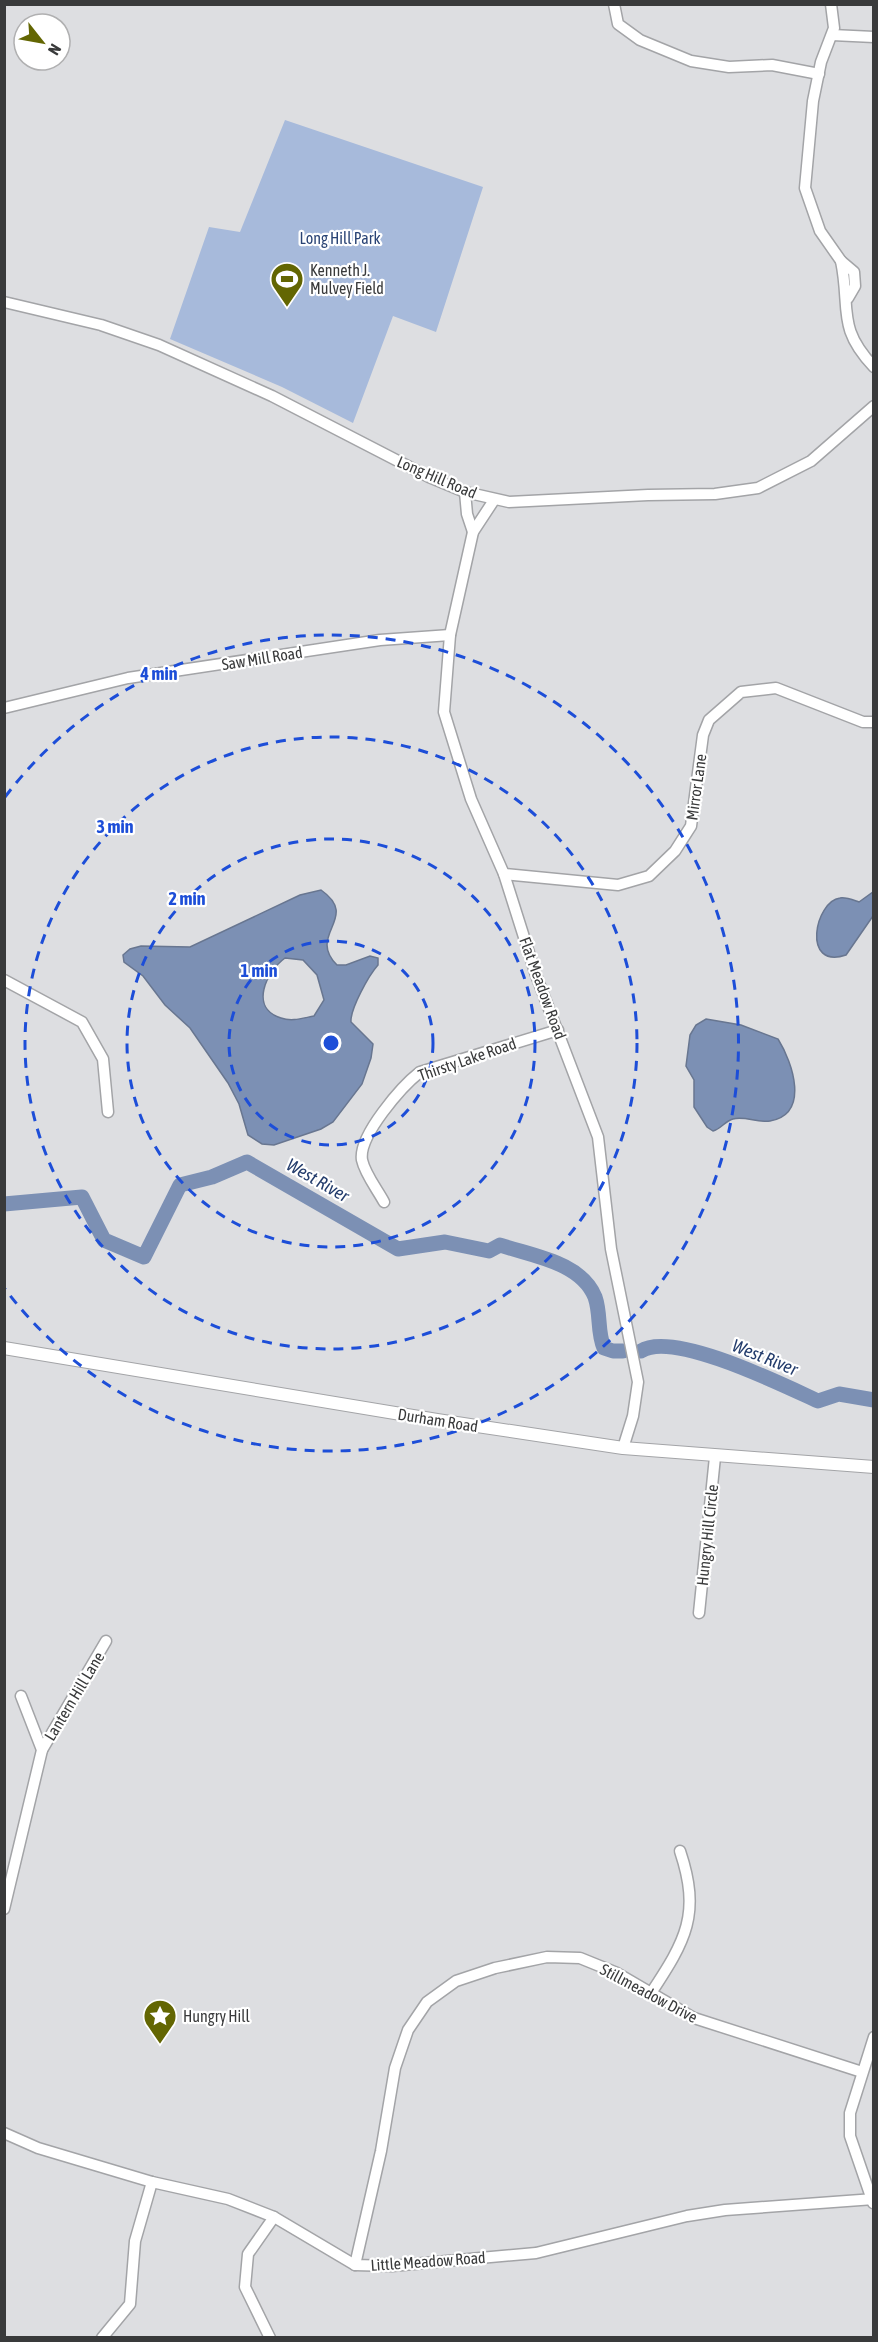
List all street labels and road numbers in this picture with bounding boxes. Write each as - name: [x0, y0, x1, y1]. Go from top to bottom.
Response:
- street label: Long Hill Road: [394, 452, 480, 503]
- street label: Saw Mill Road: [220, 643, 304, 673]
- street label: Mirror Lane: [682, 753, 710, 821]
- street label: Flat Meadow Road: [516, 934, 570, 1042]
- street label: Thirsty Lake Road: [416, 1034, 519, 1085]
- street label: Durham Road: [397, 1405, 479, 1435]
- street label: Hungry Hill Circle: [693, 1483, 722, 1587]
- street label: Lantern Hill Lane: [41, 1648, 107, 1744]
- street label: Stillmeadow Drive: [597, 1960, 701, 2026]
- street label: Little Meadow Road: [370, 2248, 486, 2274]

